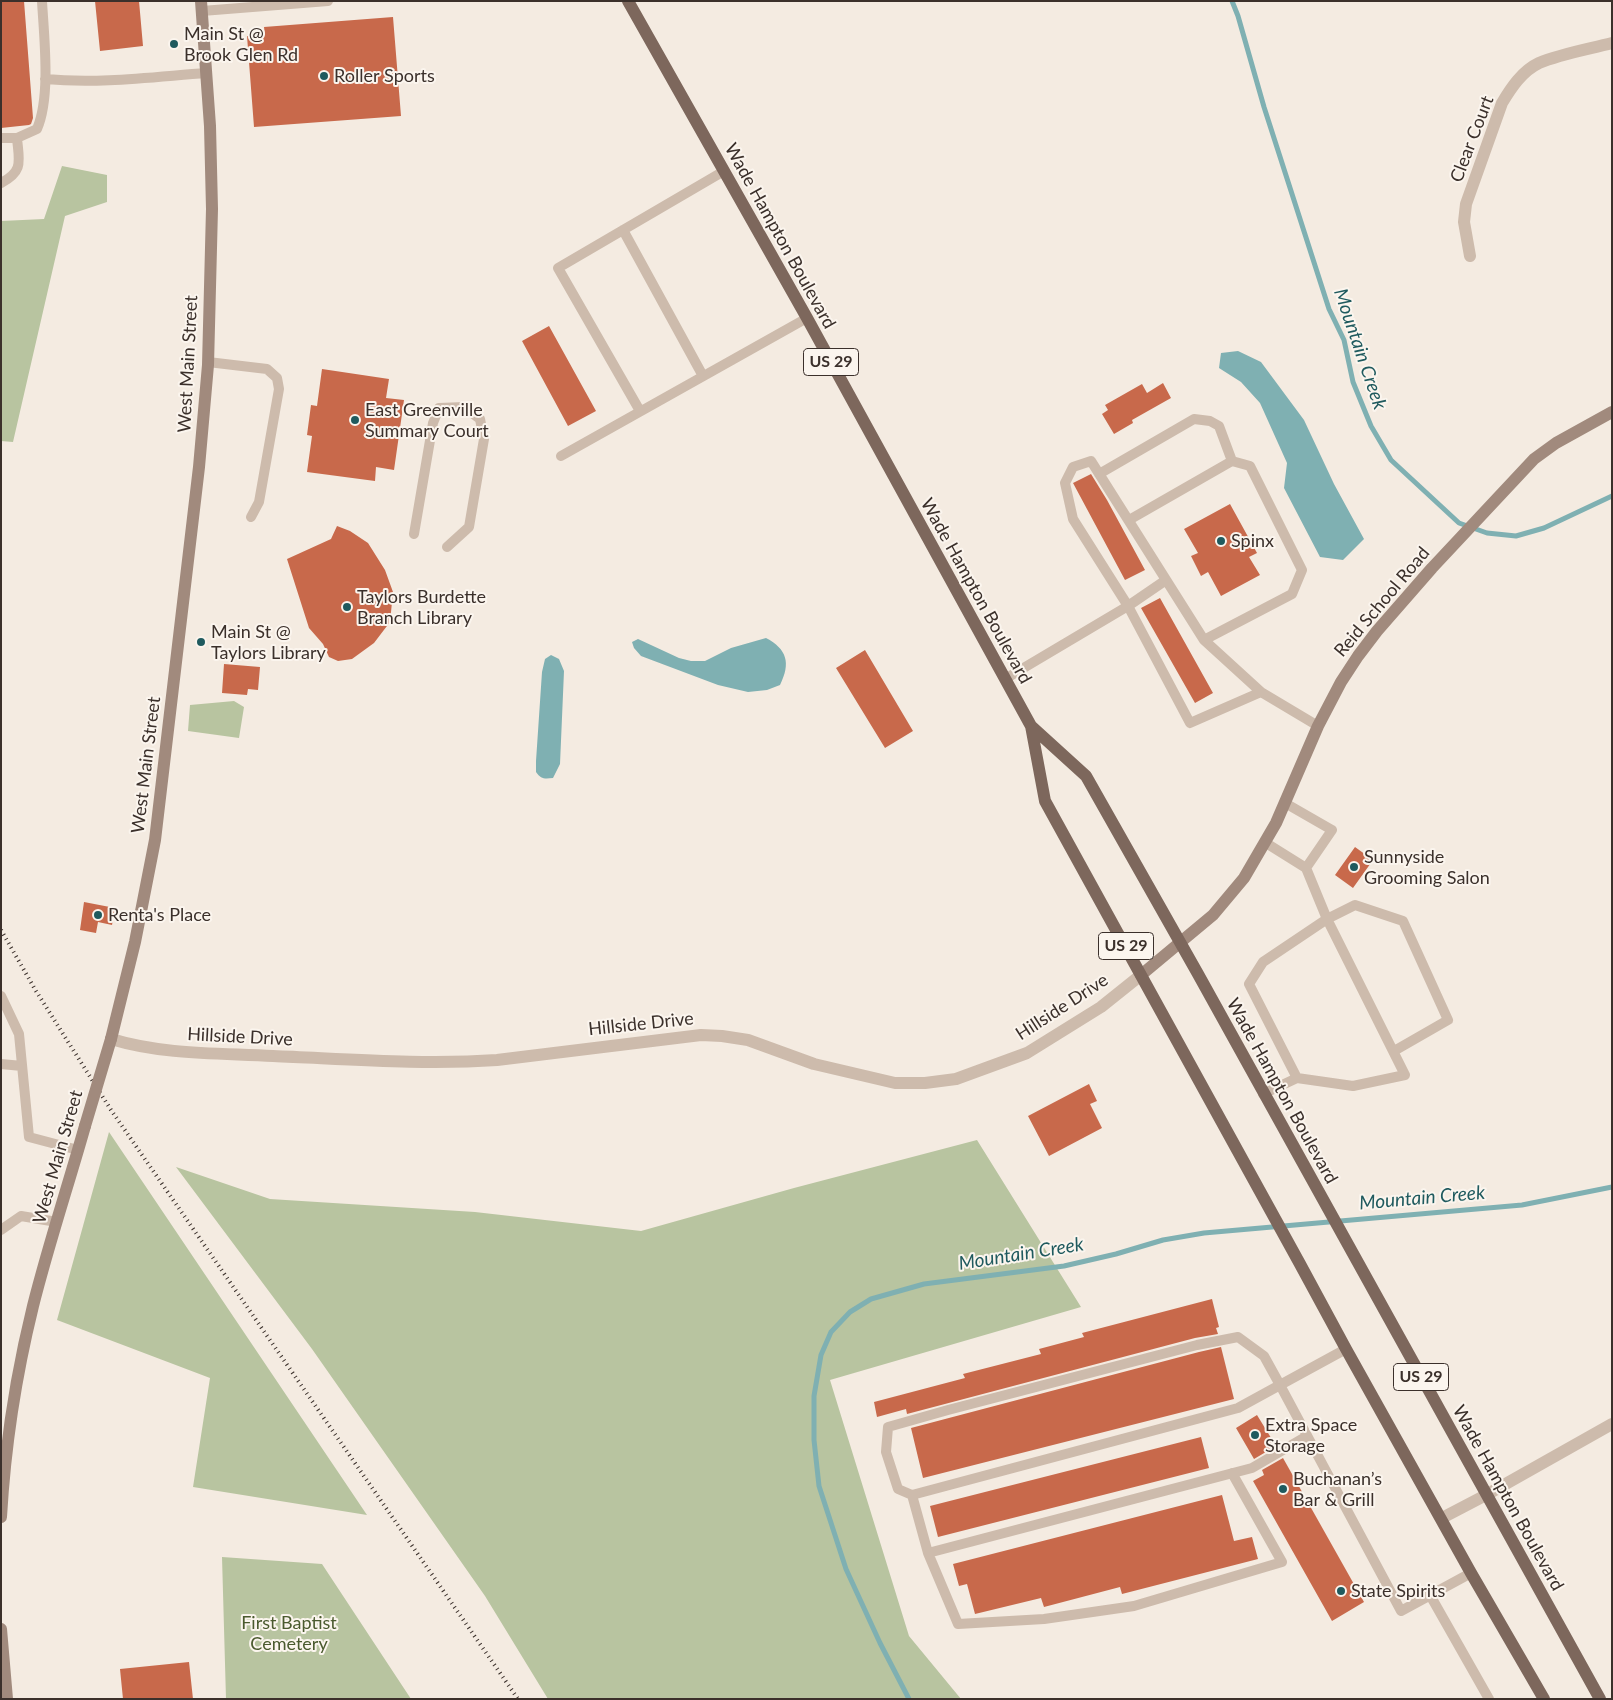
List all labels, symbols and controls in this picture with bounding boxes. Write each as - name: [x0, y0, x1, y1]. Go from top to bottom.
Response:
- place label: Main St @ Brook Glen Rd: [184, 23, 298, 66]
- marker: Main St @ Brook Glen Rd: [168, 38, 180, 50]
- place label: Roller Sports: [334, 65, 435, 87]
- marker: Roller Sports: [318, 70, 330, 82]
- street label: Clear Court: [1446, 93, 1498, 185]
- street label: Wade Hampton Boulevard: [720, 139, 840, 333]
- water label: Mountain Creek: [1329, 286, 1391, 412]
- street label: West Main Street: [174, 295, 202, 433]
- road number: US 29: [804, 348, 858, 376]
- place label: East Greenville Summary Court: [365, 399, 489, 442]
- marker: East Greenville Summary Court: [349, 414, 361, 426]
- street label: Wade Hampton Boulevard: [916, 494, 1036, 688]
- place label: Spinx: [1231, 530, 1274, 552]
- marker: Spinx: [1215, 535, 1227, 547]
- street label: Reid School Road: [1330, 543, 1434, 661]
- place label: Taylors Burdette Branch Library: [357, 586, 486, 628]
- marker: Taylors Burdette Branch Library: [341, 601, 353, 613]
- place label: Main St @ Taylors Library: [211, 621, 326, 664]
- marker: Main St @ Taylors Library: [195, 636, 207, 648]
- street label: West Main Street: [127, 695, 165, 835]
- place label: Sunnyside Grooming Salon: [1364, 846, 1490, 889]
- marker: Sunnyside Grooming Salon: [1348, 861, 1360, 873]
- place label: Renta's Place: [108, 904, 211, 926]
- marker: Renta's Place: [92, 909, 104, 921]
- road number: US 29: [1098, 932, 1154, 959]
- street label: Hillside Drive: [1012, 969, 1112, 1045]
- street label: Wade Hampton Boulevard: [1222, 994, 1342, 1188]
- street label: Hillside Drive: [587, 1008, 695, 1040]
- street label: Hillside Drive: [187, 1023, 293, 1051]
- street label: West Main Street: [29, 1088, 87, 1226]
- water label: Mountain Creek: [1358, 1181, 1486, 1215]
- water label: Mountain Creek: [957, 1233, 1085, 1275]
- road number: US 29: [1394, 1364, 1448, 1390]
- street label: Wade Hampton Boulevard: [1448, 1401, 1568, 1595]
- place label: Extra Space Storage: [1265, 1414, 1357, 1456]
- marker: Extra Space Storage: [1249, 1429, 1261, 1441]
- place label: Buchanan’s Bar & Grill: [1293, 1468, 1382, 1510]
- marker: Buchanan’s Bar & Grill: [1277, 1483, 1289, 1495]
- place label: State Spirits: [1351, 1580, 1445, 1602]
- marker: State Spirits: [1335, 1585, 1347, 1597]
- park label: First Baptist Cemetery: [241, 1612, 337, 1655]

